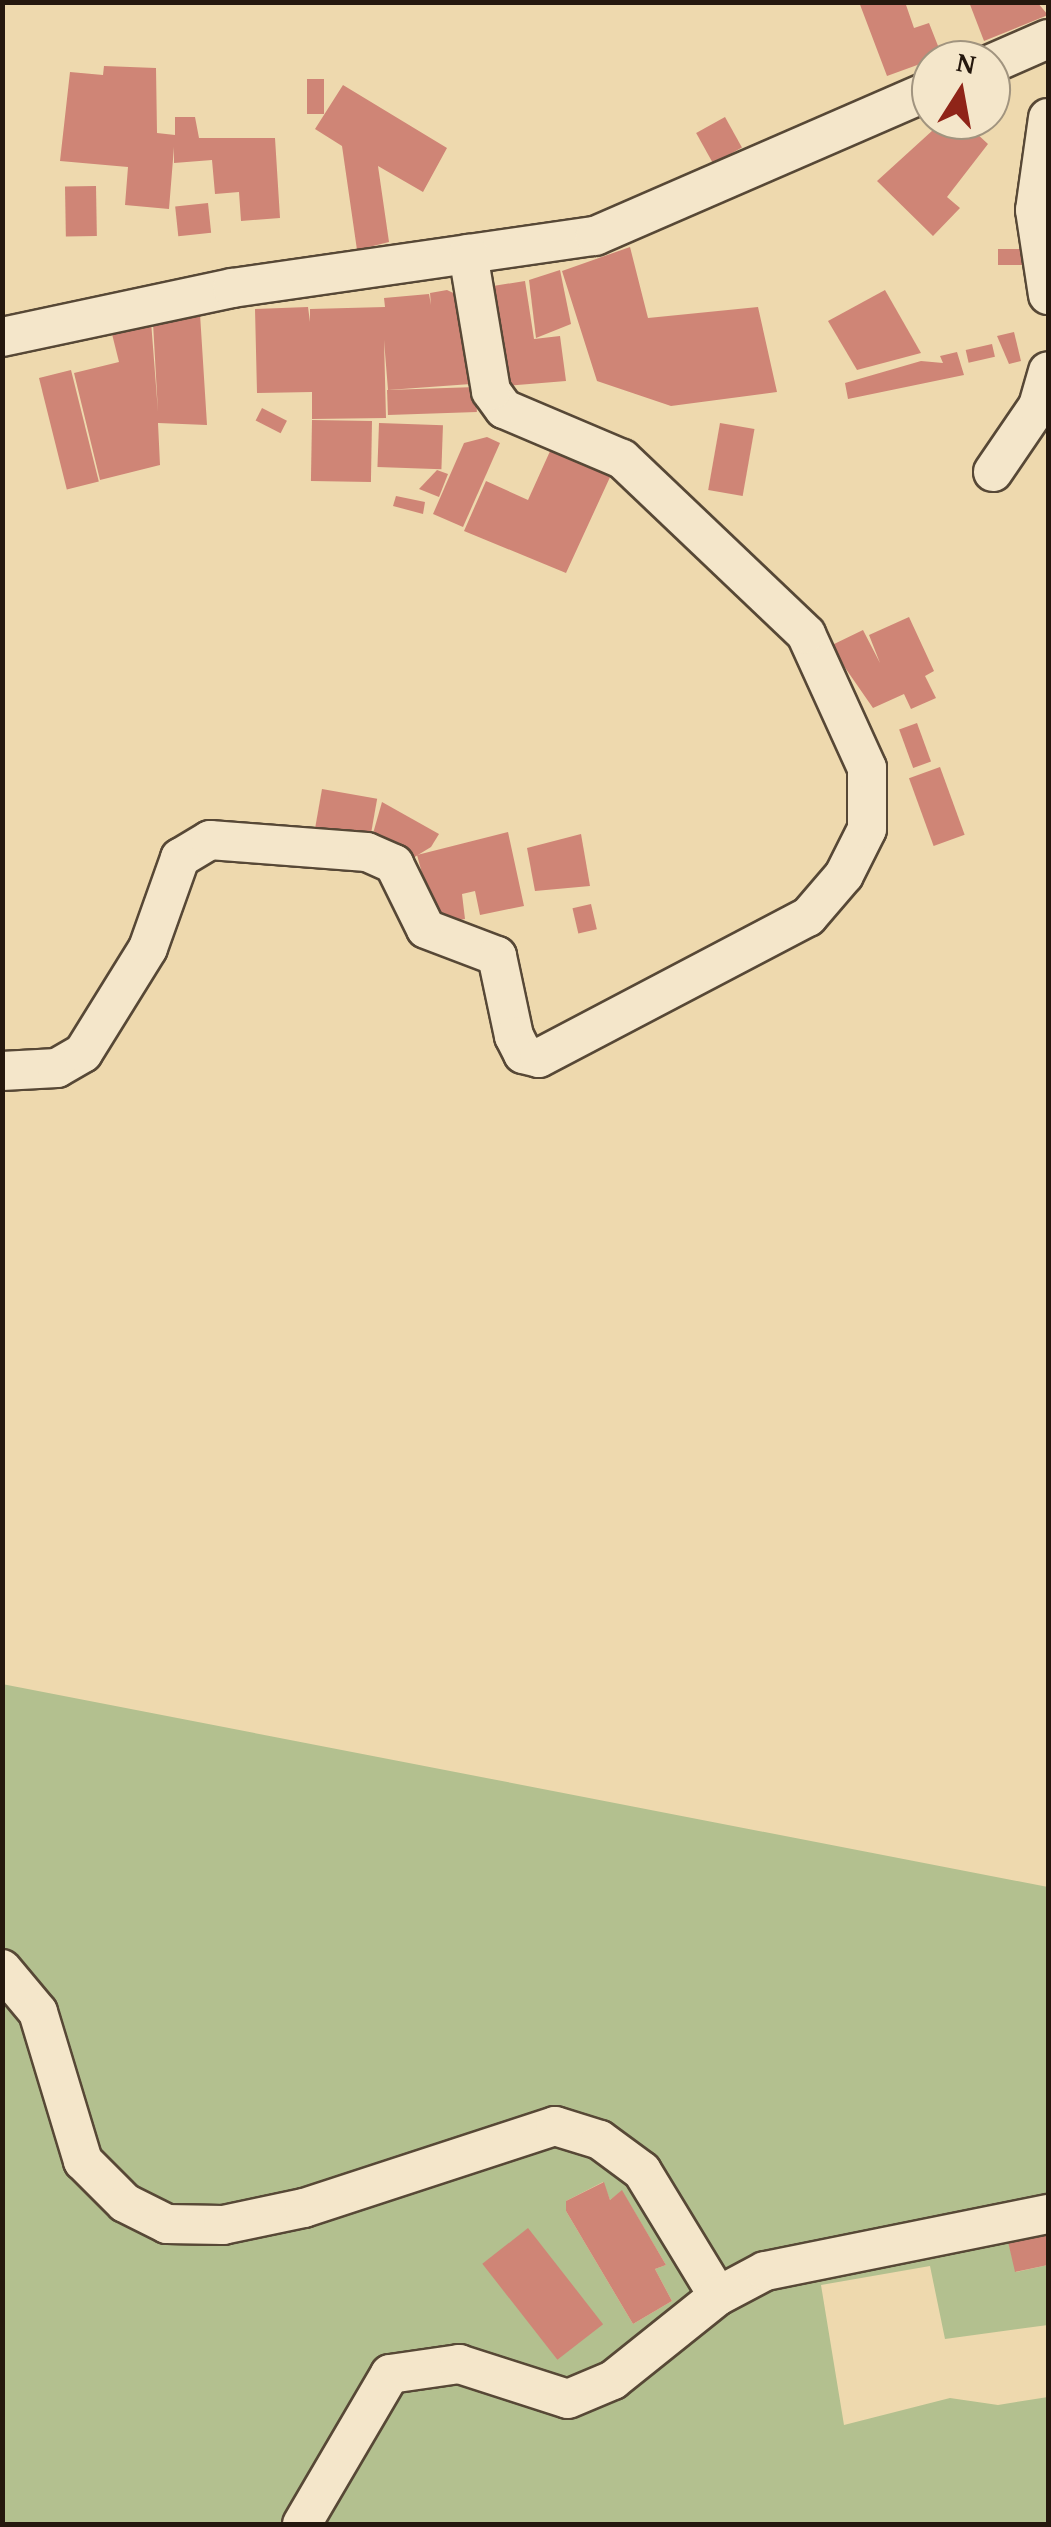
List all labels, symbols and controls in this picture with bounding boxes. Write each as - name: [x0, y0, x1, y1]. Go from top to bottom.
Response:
- north arrow: [911, 40, 1011, 140]
- text: N: [953, 40, 980, 84]

